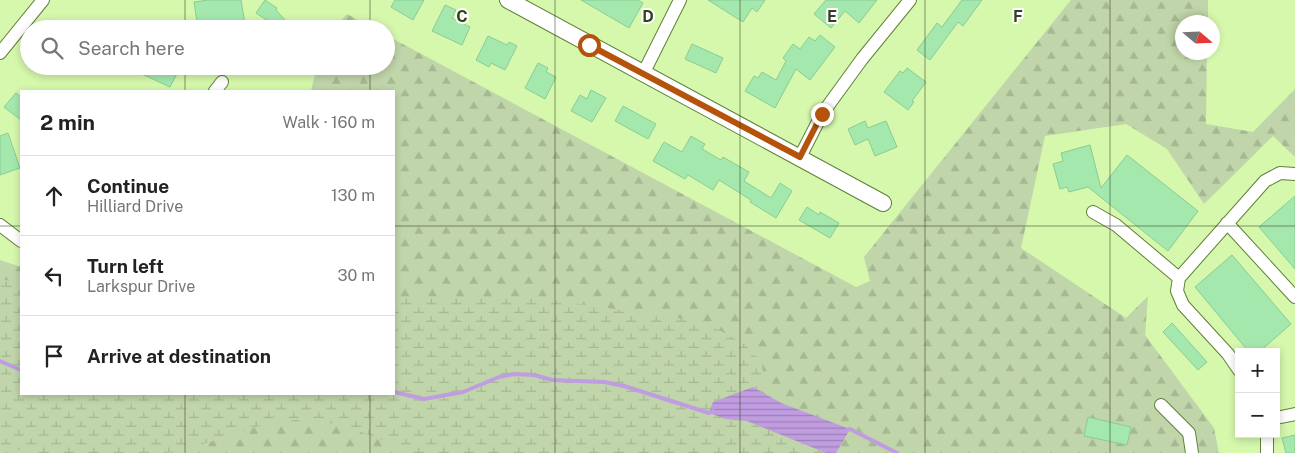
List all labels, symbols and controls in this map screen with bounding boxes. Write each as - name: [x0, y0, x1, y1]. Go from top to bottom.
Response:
- text: C: [456, 7, 468, 26]
- text: D: [642, 7, 654, 26]
- text: E: [827, 7, 837, 26]
- text: F: [1013, 7, 1023, 26]
- north arrow: [1175, 15, 1220, 60]
- search box: [20, 20, 395, 75]
- icon: search: [38, 34, 66, 62]
- route start: [578, 34, 601, 57]
- text: Search here: [78, 37, 185, 59]
- route end: [811, 103, 834, 126]
- text: 2 min: [40, 110, 95, 135]
- text: Walk · 160 m: [283, 113, 375, 132]
- text: Continue: [87, 175, 169, 197]
- icon: ahead: [40, 182, 68, 210]
- text: 130 m: [331, 186, 375, 205]
- text: Hilliard Drive: [87, 197, 183, 216]
- text: Turn left: [87, 255, 164, 277]
- icon: left: [40, 262, 68, 290]
- text: 30 m: [338, 266, 375, 285]
- text: Larkspur Drive: [87, 277, 195, 296]
- icon: arrive: [40, 342, 68, 370]
- text: Arrive at destination: [87, 345, 271, 367]
- map controls: [1235, 348, 1280, 438]
- button: +: [1235, 348, 1280, 393]
- button: −: [1235, 393, 1280, 438]

